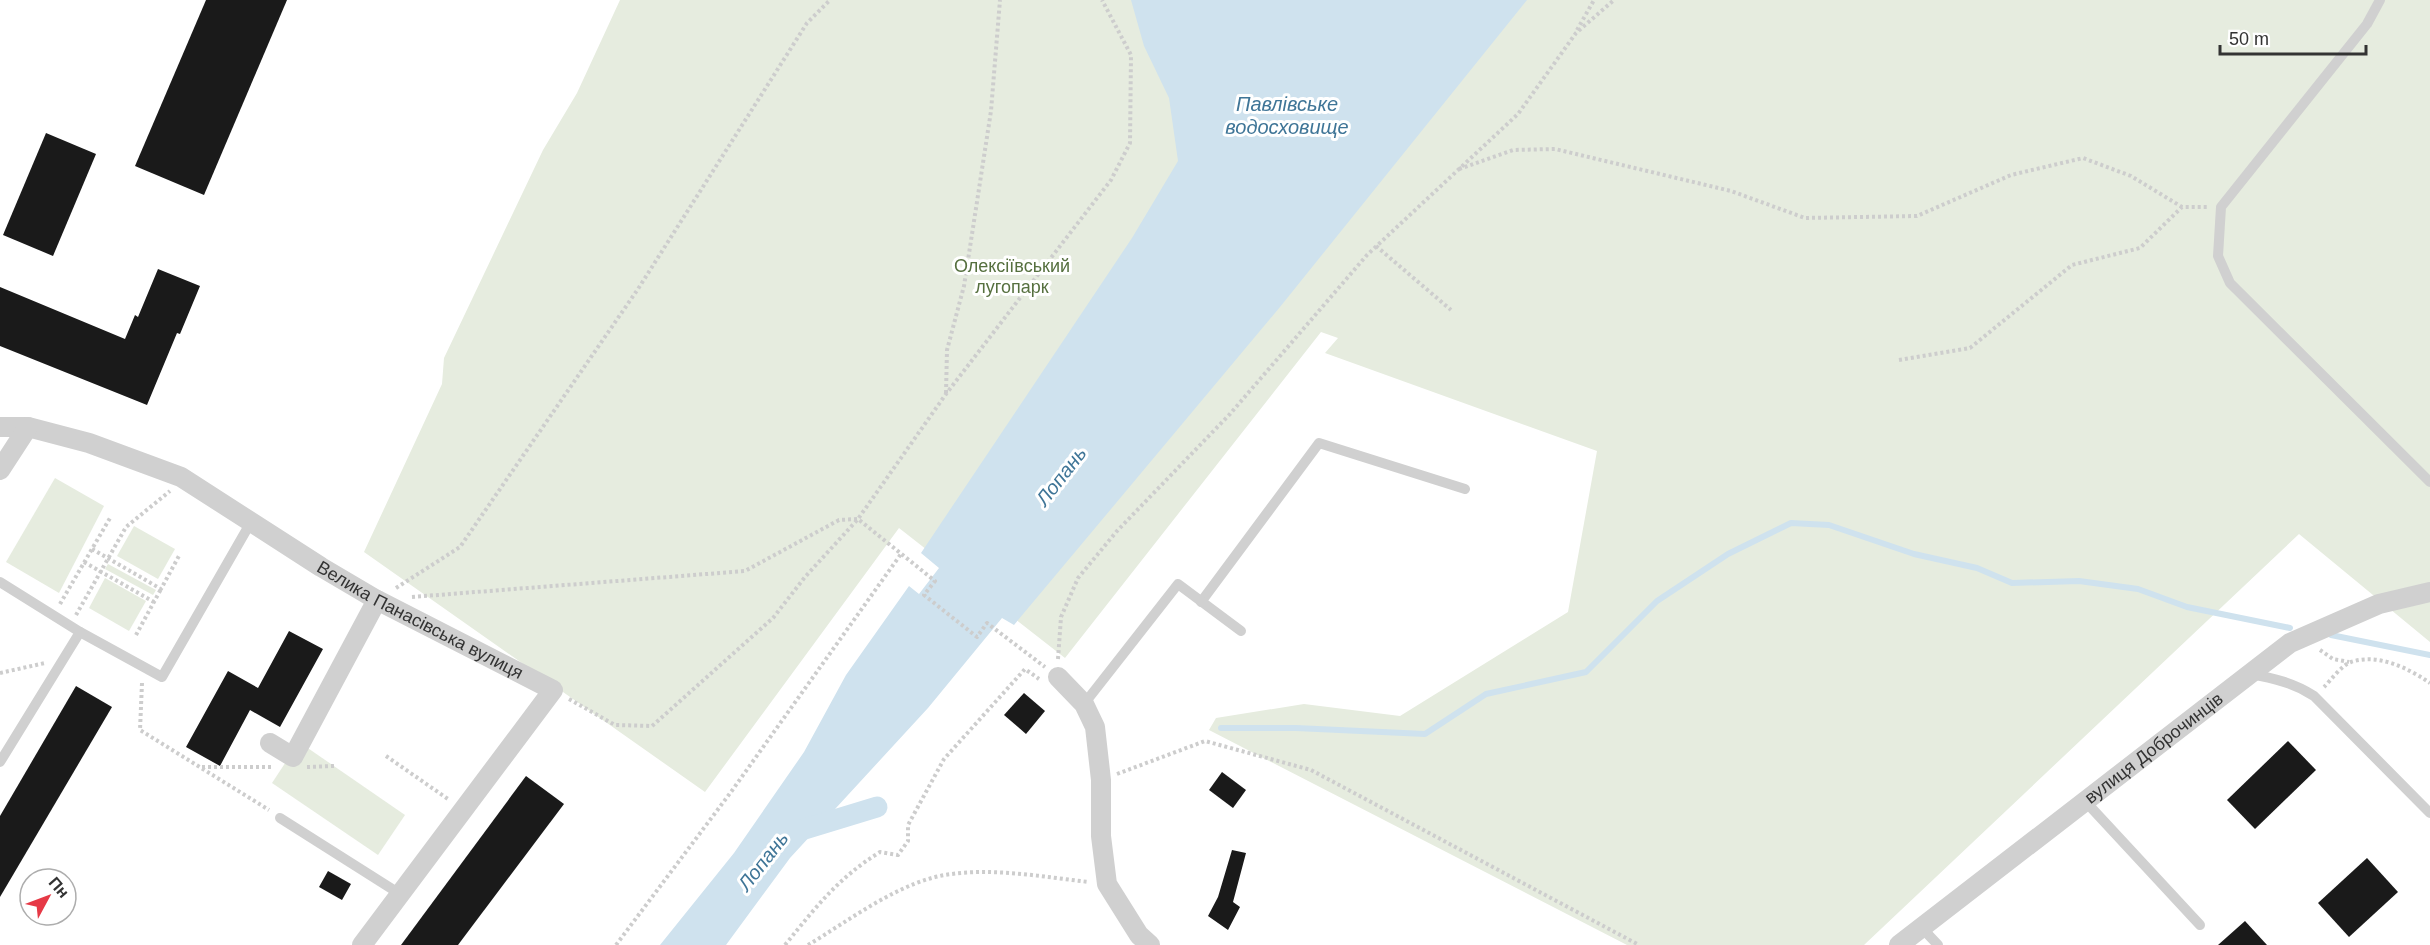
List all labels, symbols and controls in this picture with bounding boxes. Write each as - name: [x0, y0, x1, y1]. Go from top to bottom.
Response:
- scale bar: [2220, 18, 2366, 56]
- text: 50 m: [2229, 29, 2269, 49]
- water label: Павлівське водосховище: [1225, 93, 1349, 138]
- park label: Олексіївський лугопарк: [954, 256, 1070, 297]
- water label: Лопань: [1030, 442, 1091, 511]
- street label: Велика Панасівська вулиця: [313, 557, 526, 683]
- street label: вулиця Доброчинців: [2081, 689, 2227, 808]
- water label: Лопань: [732, 827, 793, 896]
- north arrow: [18, 867, 78, 927]
- text: Пн: [46, 874, 72, 901]

